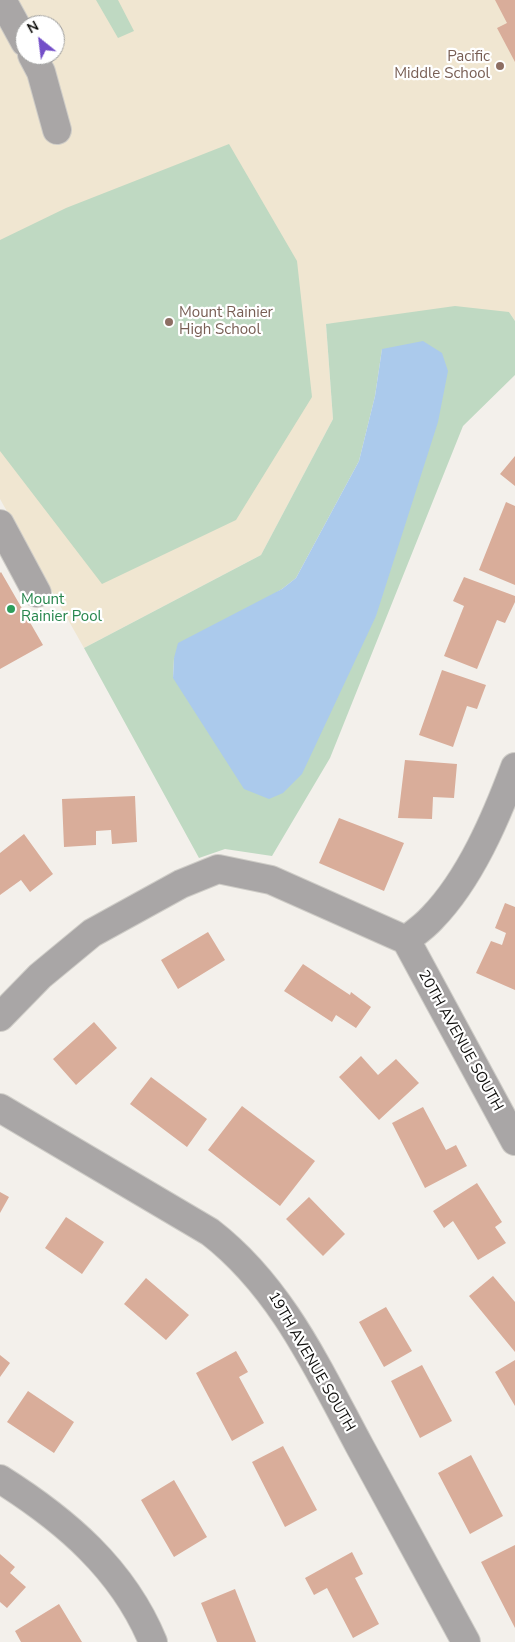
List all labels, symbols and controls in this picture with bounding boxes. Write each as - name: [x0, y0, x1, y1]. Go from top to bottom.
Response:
- north arrow: [15, 15, 65, 65]
- text: N: [24, 16, 42, 38]
- place label: Pacific Middle School: [394, 48, 490, 83]
- marker: Pacific Middle School: [494, 60, 506, 72]
- place label: Mount Rainier High School: [179, 304, 273, 339]
- marker: Mount Rainier High School: [163, 316, 175, 328]
- place label: Mount Rainier Pool: [21, 591, 102, 626]
- marker: Mount Rainier Pool: [5, 603, 17, 615]
- street label: 20TH AVENUE SOUTH: [414, 967, 506, 1115]
- street label: 19TH AVENUE SOUTH: [264, 1289, 358, 1435]

